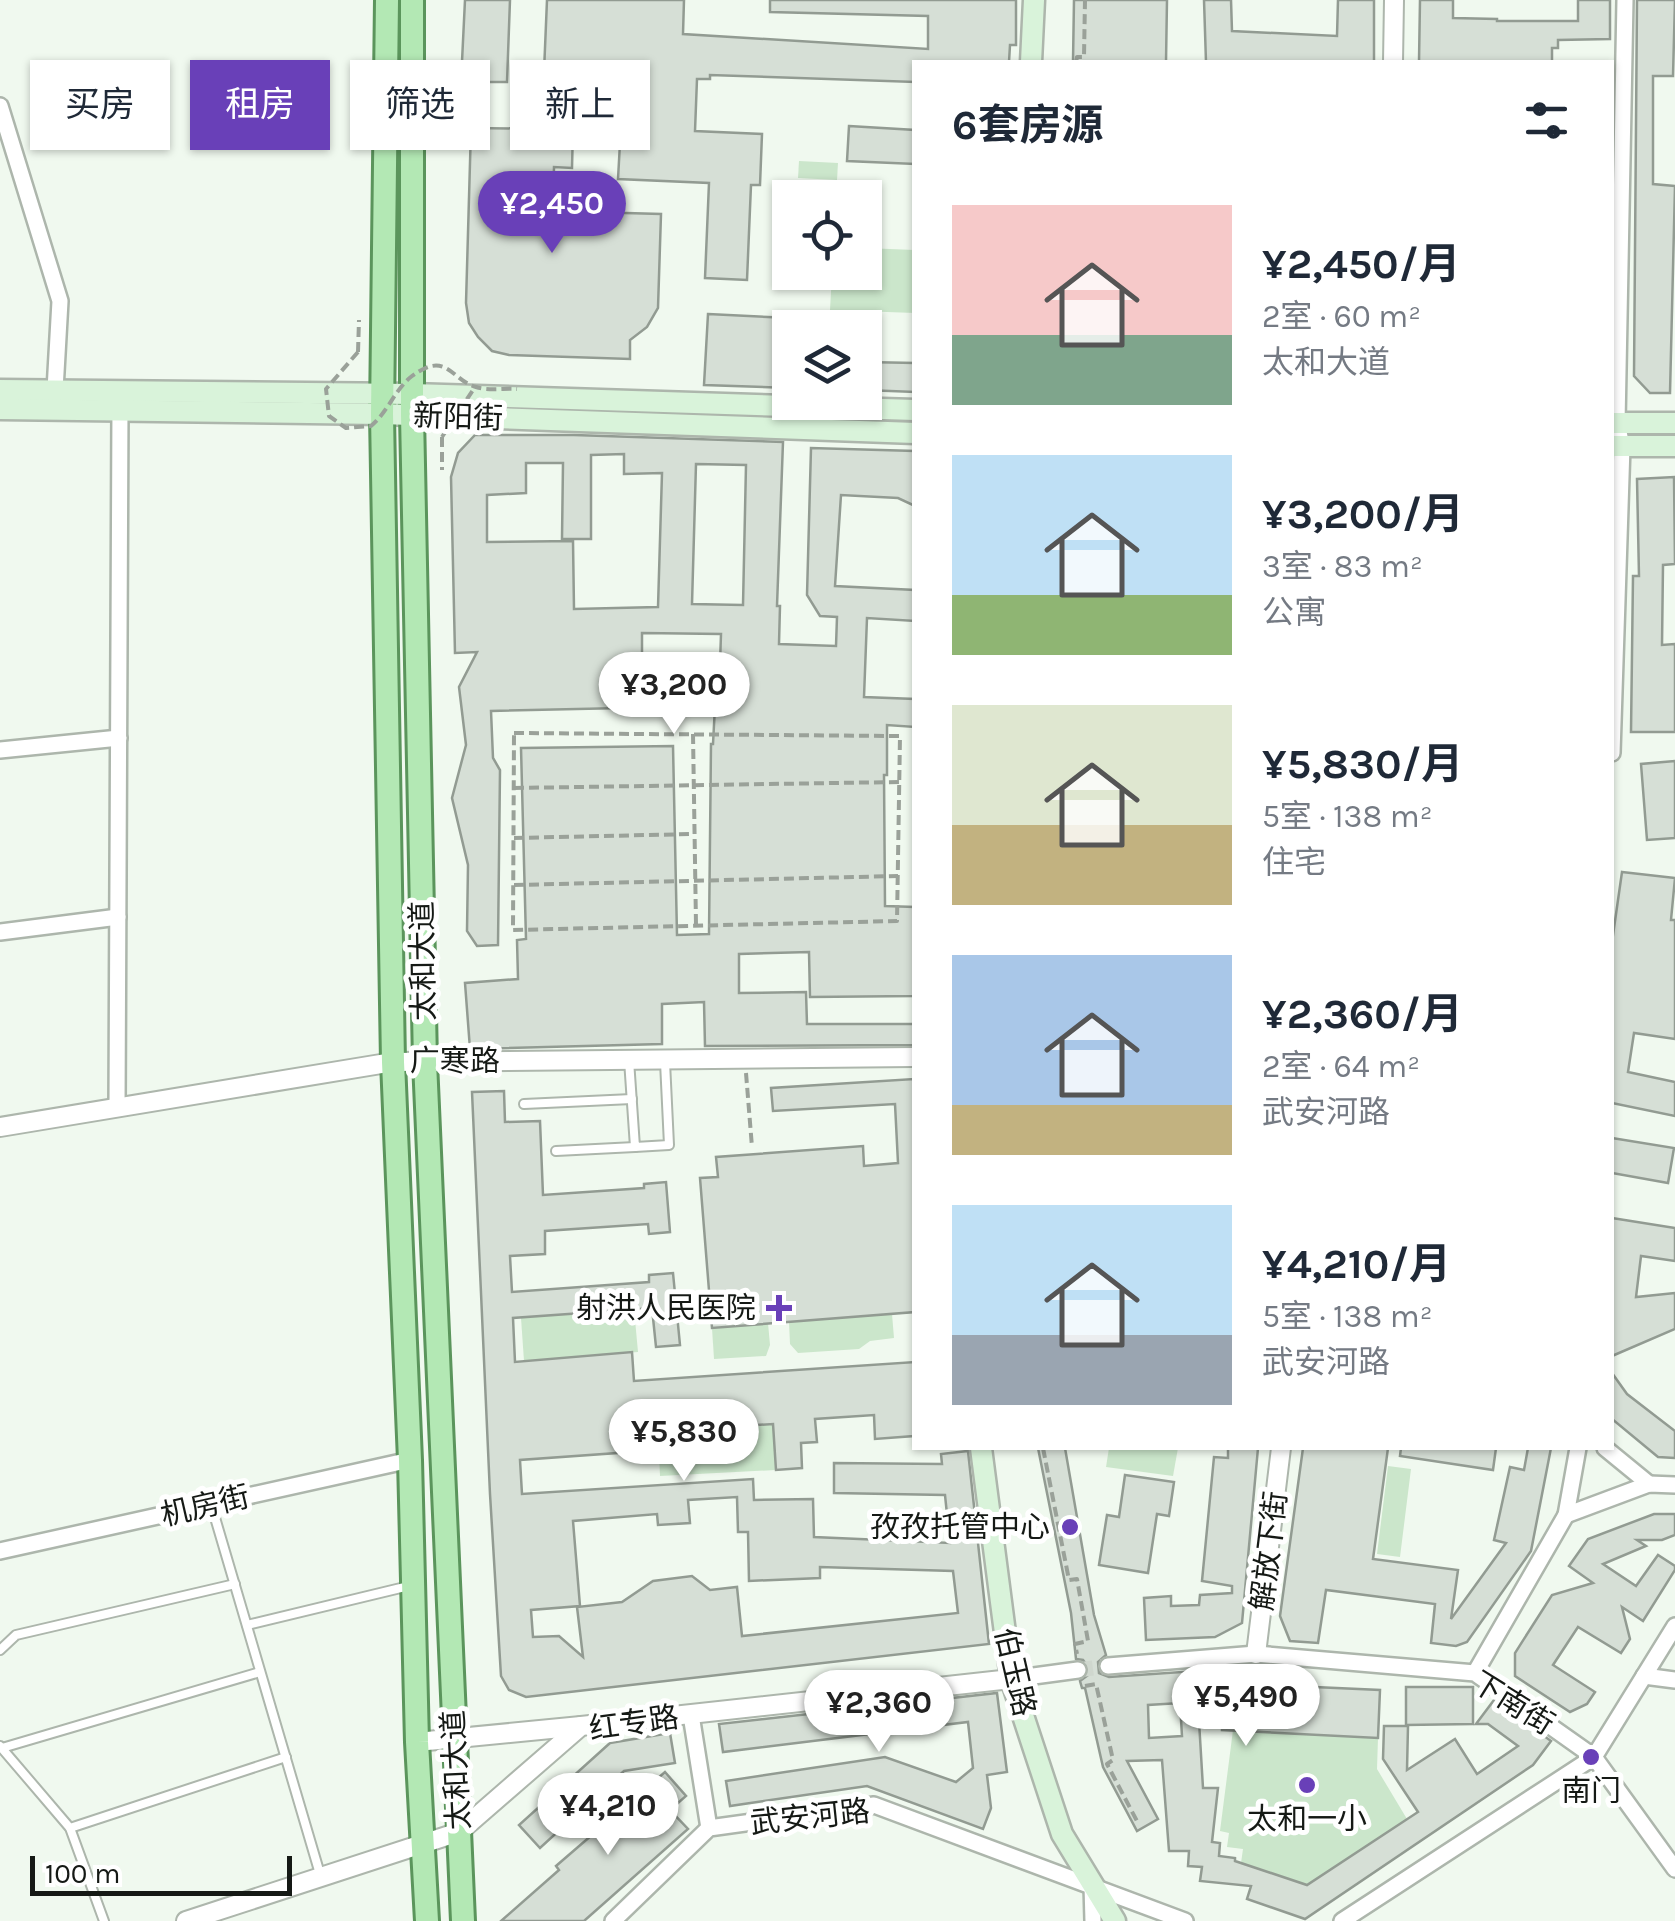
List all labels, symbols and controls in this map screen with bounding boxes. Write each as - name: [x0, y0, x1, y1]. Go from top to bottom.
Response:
- chip: 买房: [30, 60, 170, 150]
- chip: 租房: [190, 60, 330, 150]
- chip: 筛选: [350, 60, 490, 150]
- chip: 新上: [510, 60, 650, 150]
- icon: filters: [1519, 93, 1574, 148]
- text: 6套房源: [952, 100, 1104, 150]
- pin: ¥2,450: [471, 171, 633, 256]
- map controls: [772, 180, 882, 420]
- button: locate: [772, 180, 882, 290]
- text: ¥2,450: [500, 185, 604, 222]
- text: ¥2,450/月: [1262, 239, 1460, 289]
- icon: home: [1032, 245, 1152, 365]
- text: 2室 · 60 m²: [1262, 298, 1421, 335]
- button: layers: [772, 310, 882, 420]
- text: 太和大道: [1262, 344, 1390, 381]
- street label: 新阳街: [412, 397, 504, 437]
- text: ¥3,200/月: [1262, 489, 1464, 539]
- icon: home: [1032, 495, 1152, 615]
- text: 3室 · 83 m²: [1262, 548, 1423, 585]
- text: 公寓: [1262, 594, 1326, 631]
- pin: ¥3,200: [593, 652, 755, 737]
- text: ¥3,200: [621, 666, 727, 703]
- text: ¥5,830/月: [1262, 739, 1463, 789]
- icon: home: [1032, 745, 1152, 865]
- text: 5室 · 138 m²: [1262, 798, 1432, 835]
- text: 住宅: [1262, 844, 1326, 881]
- street label: 太和大道: [404, 901, 442, 1021]
- text: ¥2,360/月: [1262, 989, 1463, 1039]
- icon: home: [1032, 995, 1152, 1115]
- street label: 广寒路: [410, 1043, 500, 1079]
- text: 2室 · 64 m²: [1262, 1048, 1420, 1085]
- text: 武安河路: [1262, 1094, 1390, 1131]
- text: ¥4,210/月: [1262, 1239, 1451, 1289]
- icon: home: [1032, 1245, 1152, 1365]
- place label: 射洪人民医院: [576, 1290, 756, 1326]
- marker: 射洪人民医院: [766, 1295, 792, 1321]
- text: 5室 · 138 m²: [1262, 1298, 1432, 1335]
- text: 武安河路: [1262, 1344, 1390, 1381]
- pin: ¥5,830: [603, 1399, 765, 1484]
- text: ¥5,830: [631, 1413, 737, 1450]
- street label: 机房街: [157, 1478, 253, 1534]
- street label: 解放下街: [1244, 1489, 1294, 1613]
- place label: 孜孜托管中心: [870, 1509, 1050, 1545]
- marker: 孜孜托管中心: [1059, 1516, 1081, 1538]
- street label: 伯玉路: [987, 1624, 1043, 1720]
- pin: ¥5,490: [1165, 1664, 1327, 1749]
- street label: 下南街: [1465, 1664, 1561, 1742]
- pin: ¥2,360: [798, 1670, 960, 1755]
- text: ¥5,490: [1194, 1678, 1298, 1715]
- text: ¥2,360: [826, 1684, 932, 1721]
- street label: 红专路: [587, 1699, 681, 1747]
- street label: 太和大道: [435, 1709, 477, 1831]
- marker: 南门: [1580, 1746, 1602, 1768]
- pin: ¥4,210: [527, 1773, 689, 1858]
- place label: 南门: [1561, 1773, 1621, 1809]
- marker: 太和一小: [1296, 1774, 1318, 1796]
- text: ¥4,210: [560, 1787, 656, 1824]
- street label: 武安河路: [748, 1793, 872, 1841]
- place label: 太和一小: [1247, 1801, 1367, 1837]
- scale bar: [30, 1851, 292, 1896]
- text: 100 m: [45, 1857, 120, 1890]

